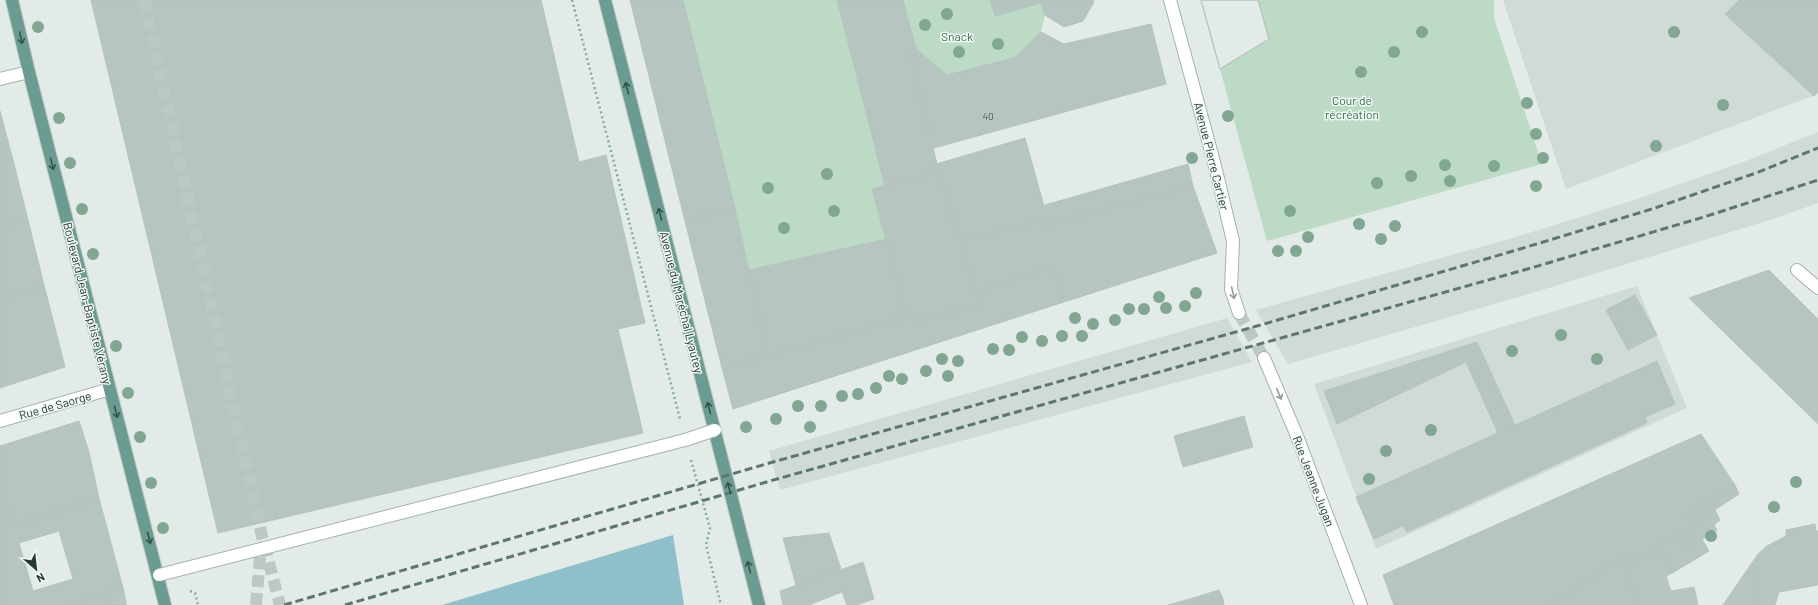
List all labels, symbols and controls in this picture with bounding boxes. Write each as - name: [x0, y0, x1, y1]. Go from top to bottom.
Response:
- park label: Snack: [941, 29, 973, 43]
- one-way arrow: [17, 31, 25, 44]
- one-way arrow: [623, 82, 631, 95]
- park label: Cour de récréation: [1325, 93, 1379, 121]
- street label: Avenue Pierre Cartier: [1192, 101, 1232, 212]
- house number: 40: [982, 110, 994, 122]
- one-way arrow: [49, 157, 56, 170]
- one-way arrow: [655, 208, 663, 221]
- street label: Boulevard Jean-Baptiste Vérany: [61, 220, 115, 386]
- street label: Avenue du Maréchal Lyautey: [658, 230, 707, 375]
- one-way arrow: [1229, 286, 1237, 299]
- street label: Rue de Saorge: [17, 388, 93, 422]
- one-way arrow: [1276, 388, 1284, 400]
- one-way arrow: [705, 401, 713, 414]
- one-way arrow: [113, 405, 120, 418]
- street label: Rue Jeanne Jugan: [1290, 434, 1338, 528]
- one-way arrow: [725, 481, 733, 494]
- one-way arrow: [146, 531, 153, 544]
- north arrow: [16, 549, 56, 589]
- one-way arrow: [745, 561, 753, 574]
- text: N: [35, 571, 47, 586]

